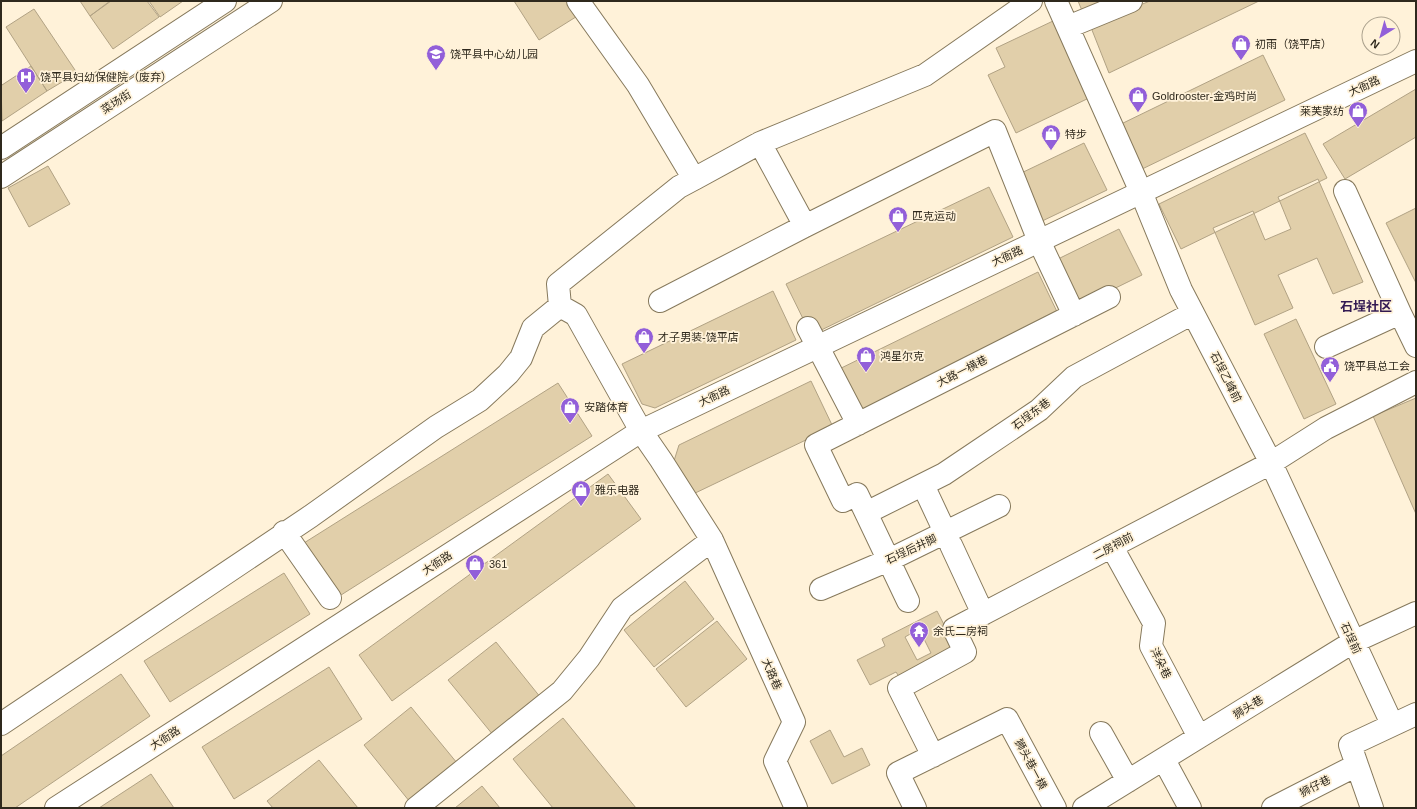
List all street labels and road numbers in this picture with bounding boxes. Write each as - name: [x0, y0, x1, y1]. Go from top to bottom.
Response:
- street label: 大衙路: [1347, 74, 1381, 98]
- street label: 菜场街: [99, 88, 133, 116]
- street label: 大衙路: [990, 244, 1024, 268]
- street label: 石埕乙峰前: [1208, 350, 1244, 404]
- street label: 大路一横巷: [935, 353, 989, 389]
- street label: 大衙路: [697, 383, 731, 409]
- street label: 石埕东巷: [1010, 396, 1052, 432]
- street label: 二房祠前: [1091, 530, 1135, 562]
- street label: 石埕后井脚: [884, 532, 938, 566]
- street label: 大衙路: [420, 549, 454, 577]
- street label: 石埕前: [1339, 621, 1363, 655]
- street label: 洋朵巷: [1148, 646, 1174, 680]
- street label: 大路巷: [760, 656, 784, 692]
- street label: 狮头巷: [1231, 693, 1265, 721]
- street label: 大衙路: [148, 724, 182, 752]
- street label: 狮头巷一横: [1013, 737, 1049, 791]
- street label: 狮仔巷: [1298, 773, 1332, 799]

